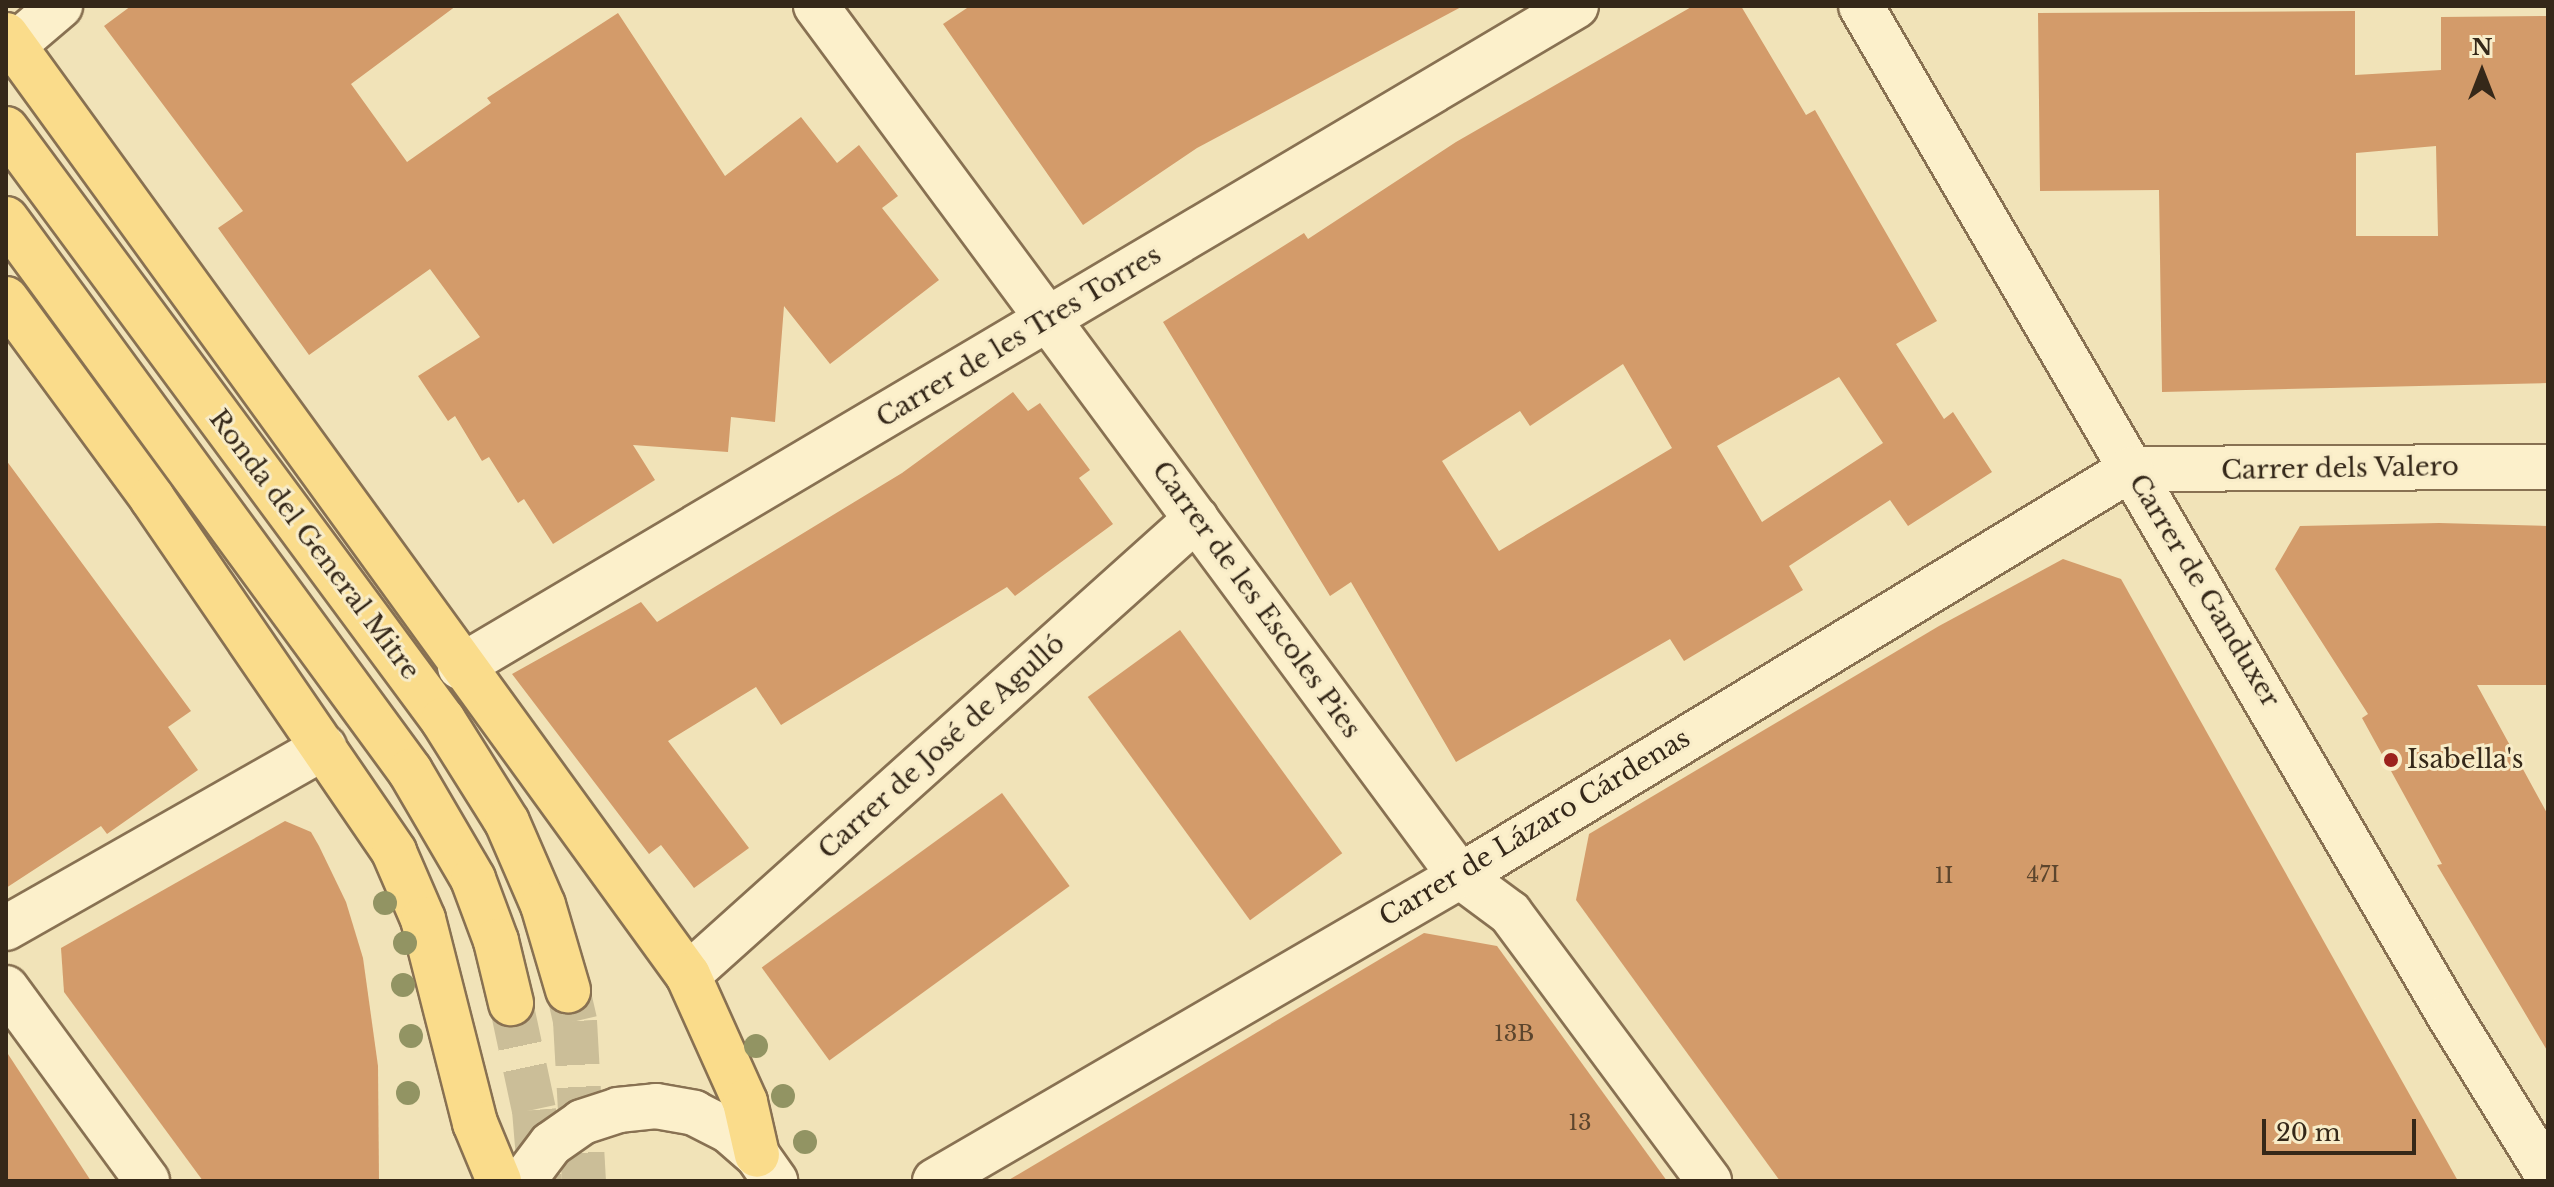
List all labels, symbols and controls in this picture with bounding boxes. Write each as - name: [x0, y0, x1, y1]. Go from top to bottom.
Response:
- north arrow: [2442, 32, 2522, 112]
- text: N: [2472, 34, 2492, 61]
- street label: Carrer de les Tres Torres: [870, 239, 1168, 435]
- street label: Ronda del General Mitre: [202, 404, 426, 686]
- street label: Carrer dels Valero: [2220, 451, 2460, 487]
- street label: Carrer de les Escoles Pies: [1145, 455, 1367, 745]
- street label: Carrer de Ganduxer: [2122, 469, 2286, 713]
- street label: Carrer de José de Agulló: [812, 628, 1072, 866]
- street label: Carrer de Lázaro Cárdenas: [1374, 723, 1696, 933]
- place label: Isabella's: [2407, 744, 2524, 776]
- marker: Isabella's: [2382, 751, 2400, 769]
- house number: 47I: [2026, 862, 2060, 888]
- house number: 1I: [1935, 863, 1953, 889]
- house number: 13B: [1494, 1021, 1534, 1047]
- scale bar: [2266, 1103, 2420, 1153]
- house number: 13: [1568, 1110, 1592, 1136]
- text: 20 m: [2276, 1118, 2341, 1147]

